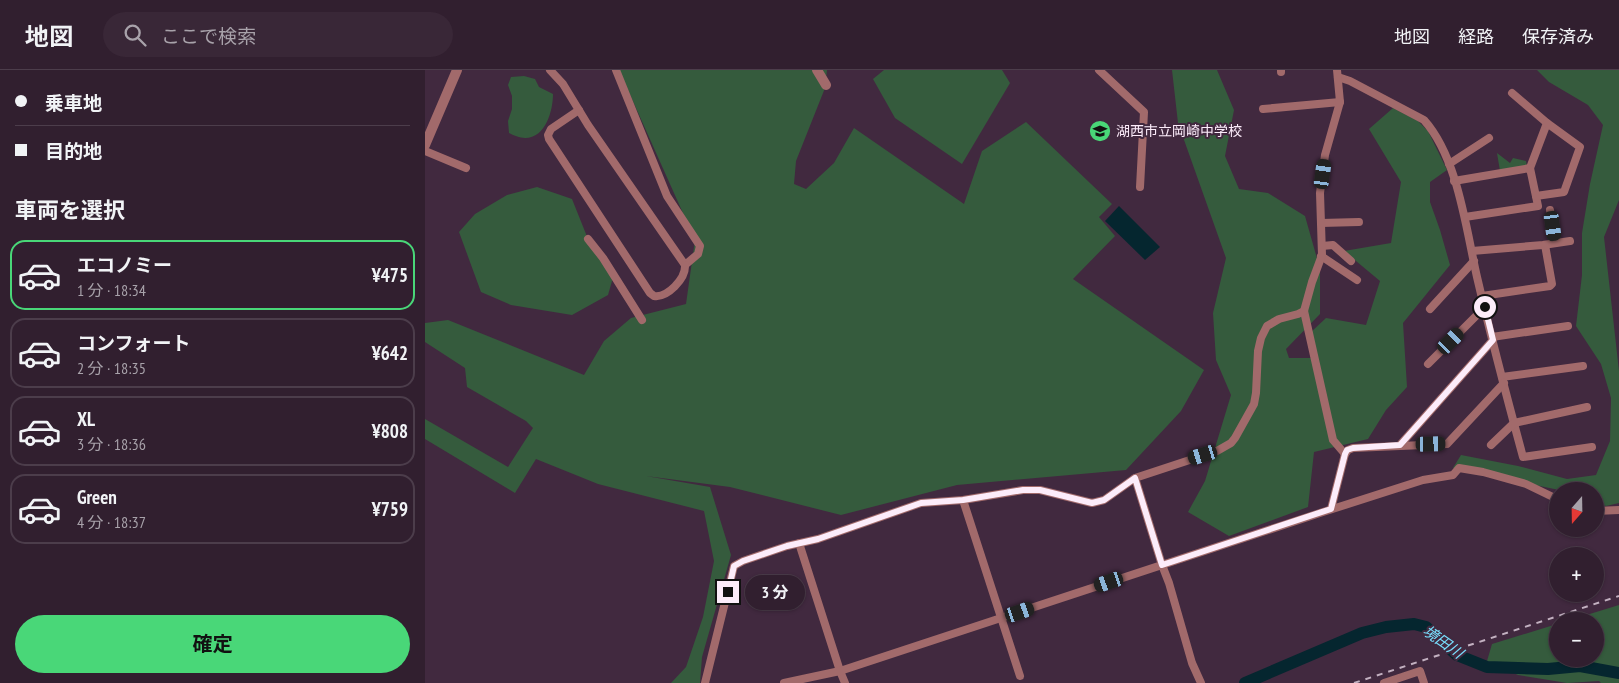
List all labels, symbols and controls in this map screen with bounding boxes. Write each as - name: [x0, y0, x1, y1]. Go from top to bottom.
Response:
- search box: [103, 12, 453, 57]
- text: 地図: [25, 21, 73, 52]
- icon: search: [121, 21, 149, 49]
- text: ここで検索: [161, 24, 256, 48]
- text: 地図: [1394, 25, 1430, 48]
- text: 経路: [1458, 25, 1494, 48]
- text: 保存済み: [1522, 25, 1594, 48]
- text: 乗車地: [45, 91, 102, 115]
- school or university icon: 湖西市立岡崎中学校: [1088, 119, 1112, 143]
- place label: 湖西市立岡崎中学校: [1116, 122, 1242, 140]
- text: 目的地: [45, 139, 102, 163]
- car: [1313, 158, 1332, 190]
- text: 車両を選択: [15, 196, 125, 224]
- car: [1543, 210, 1562, 242]
- icon: car: [17, 253, 62, 298]
- text: エコノミー: [77, 253, 172, 277]
- text: ¥475: [372, 263, 408, 287]
- text: 1 分 · 18:34: [77, 280, 146, 300]
- route start: [1474, 296, 1496, 318]
- car: [1435, 325, 1466, 357]
- icon: car: [17, 331, 62, 376]
- text: コンフォート: [77, 331, 190, 355]
- text: ¥642: [372, 341, 408, 365]
- text: 2 分 · 18:35: [77, 358, 146, 378]
- text: XL: [77, 407, 95, 431]
- icon: car: [17, 409, 62, 454]
- text: ¥808: [372, 419, 408, 443]
- text: 3 分 · 18:36: [77, 434, 146, 454]
- car: [1415, 436, 1446, 452]
- car: [1186, 443, 1219, 467]
- north arrow: [1549, 482, 1604, 538]
- map controls: [1549, 482, 1604, 667]
- text: Green: [77, 485, 117, 509]
- icon: car: [17, 487, 62, 532]
- text: ¥759: [372, 497, 408, 521]
- text: 4 分 · 18:37: [77, 512, 146, 532]
- button: +: [1549, 547, 1604, 602]
- car: [1092, 570, 1125, 594]
- callout: 3 分: [745, 574, 805, 610]
- route end: [717, 581, 739, 603]
- text: 3 分: [762, 582, 788, 602]
- car: [1003, 600, 1036, 624]
- button: −: [1549, 612, 1604, 667]
- button: 確定: [15, 615, 410, 673]
- water label: 境田川: [1419, 621, 1469, 663]

